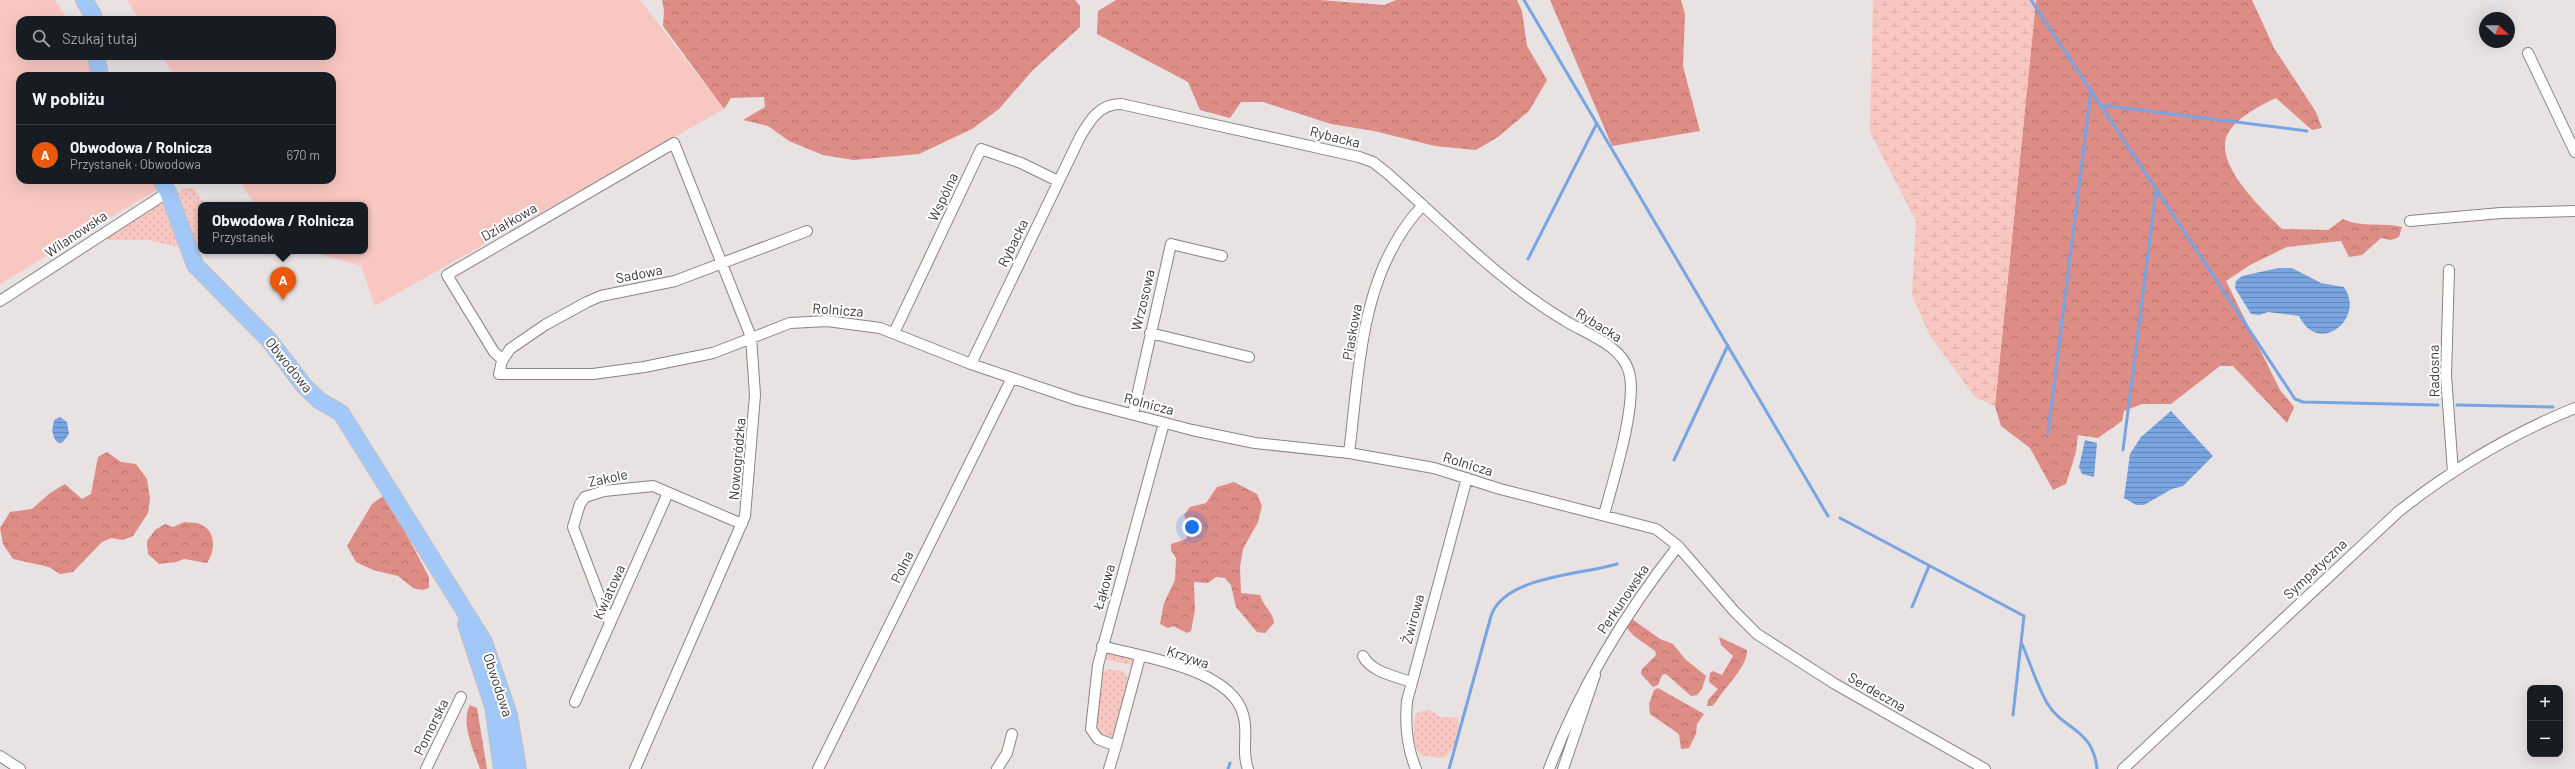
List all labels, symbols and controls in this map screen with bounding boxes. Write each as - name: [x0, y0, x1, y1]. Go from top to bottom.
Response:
- north arrow: [2479, 12, 2515, 48]
- search box: [16, 16, 336, 60]
- icon: search: [30, 27, 52, 49]
- text: Szukaj tutaj: [62, 29, 138, 47]
- text: W pobliżu: [32, 88, 105, 108]
- street label: Rybacka: [1308, 122, 1362, 151]
- text: Obwodowa / Rolnicza: [70, 138, 212, 156]
- text: A: [41, 147, 49, 163]
- text: 670 m: [286, 147, 320, 163]
- text: Przystanek · Obwodowa: [70, 156, 201, 172]
- street label: Wspólna: [924, 170, 961, 224]
- street label: Działkowa: [478, 199, 540, 244]
- popup: [198, 202, 368, 254]
- street label: Wilanowska: [41, 207, 110, 261]
- text: Obwodowa / Rolnicza: [212, 211, 354, 229]
- street label: Rybacka: [994, 216, 1031, 269]
- text: Przystanek: [212, 229, 274, 245]
- street label: Sadowa: [614, 261, 664, 286]
- pin: A: [270, 267, 296, 300]
- street label: Wrzosowa: [1127, 268, 1158, 332]
- street label: Rolnicza: [812, 299, 864, 320]
- street label: Piaskowa: [1338, 302, 1365, 361]
- street label: Rybacka: [1573, 304, 1625, 345]
- street label: Obwodowa: [262, 334, 317, 396]
- street label: Radosna: [2425, 345, 2442, 397]
- street label: Rolnicza: [1122, 389, 1176, 418]
- street label: Nowogródzka: [724, 417, 749, 501]
- street label: Rolnicza: [1441, 448, 1495, 479]
- street label: Zakole: [587, 465, 629, 490]
- your location: [1182, 517, 1202, 537]
- street label: Sympatyczna: [2279, 535, 2350, 602]
- street label: Polna: [887, 548, 917, 586]
- street label: Perkunowska: [1593, 561, 1652, 637]
- street label: Kwiatowa: [589, 562, 628, 622]
- street label: Łąkowa: [1089, 562, 1118, 613]
- street label: Żwirowa: [1398, 592, 1427, 646]
- street label: Krzywa: [1165, 641, 1211, 672]
- street label: Obwodowa: [480, 651, 517, 719]
- street label: Serdeczna: [1845, 668, 1909, 715]
- map controls: [2527, 685, 2563, 757]
- button: +: [2527, 685, 2563, 721]
- street label: Pomorska: [410, 696, 451, 758]
- button: −: [2527, 721, 2563, 757]

